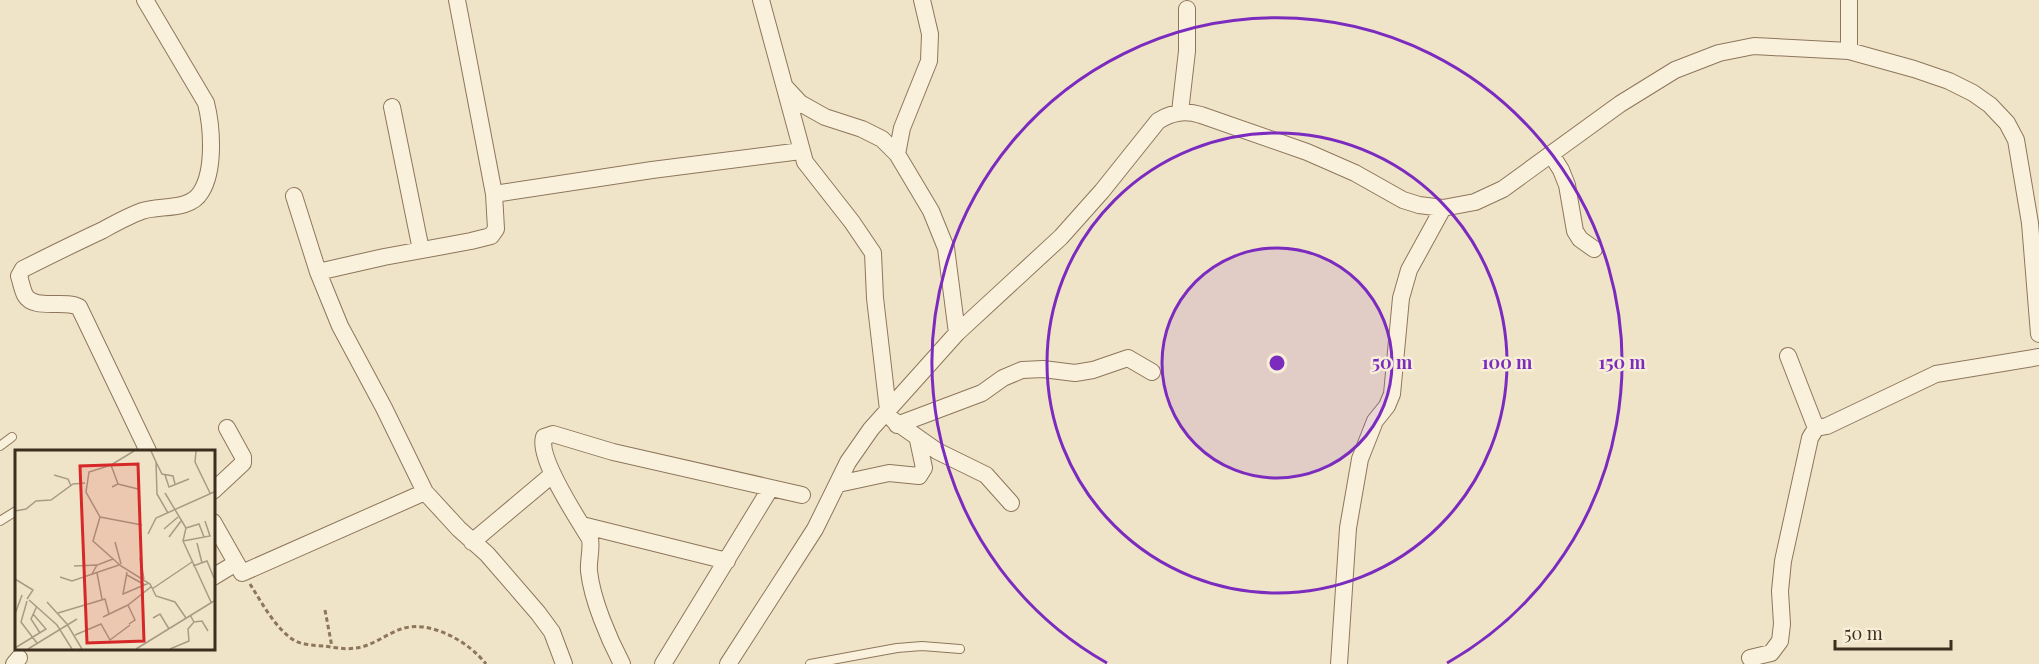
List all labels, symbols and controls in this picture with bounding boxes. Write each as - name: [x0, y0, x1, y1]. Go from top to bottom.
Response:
- text: 50 m: [1372, 350, 1413, 374]
- text: 100 m: [1482, 350, 1533, 374]
- text: 150 m: [1598, 350, 1646, 374]
- centre of rings: [1267, 353, 1287, 373]
- inset map: [15, 450, 214, 649]
- scale bar: [1835, 613, 1950, 651]
- text: 50 m: [1844, 621, 1883, 645]

